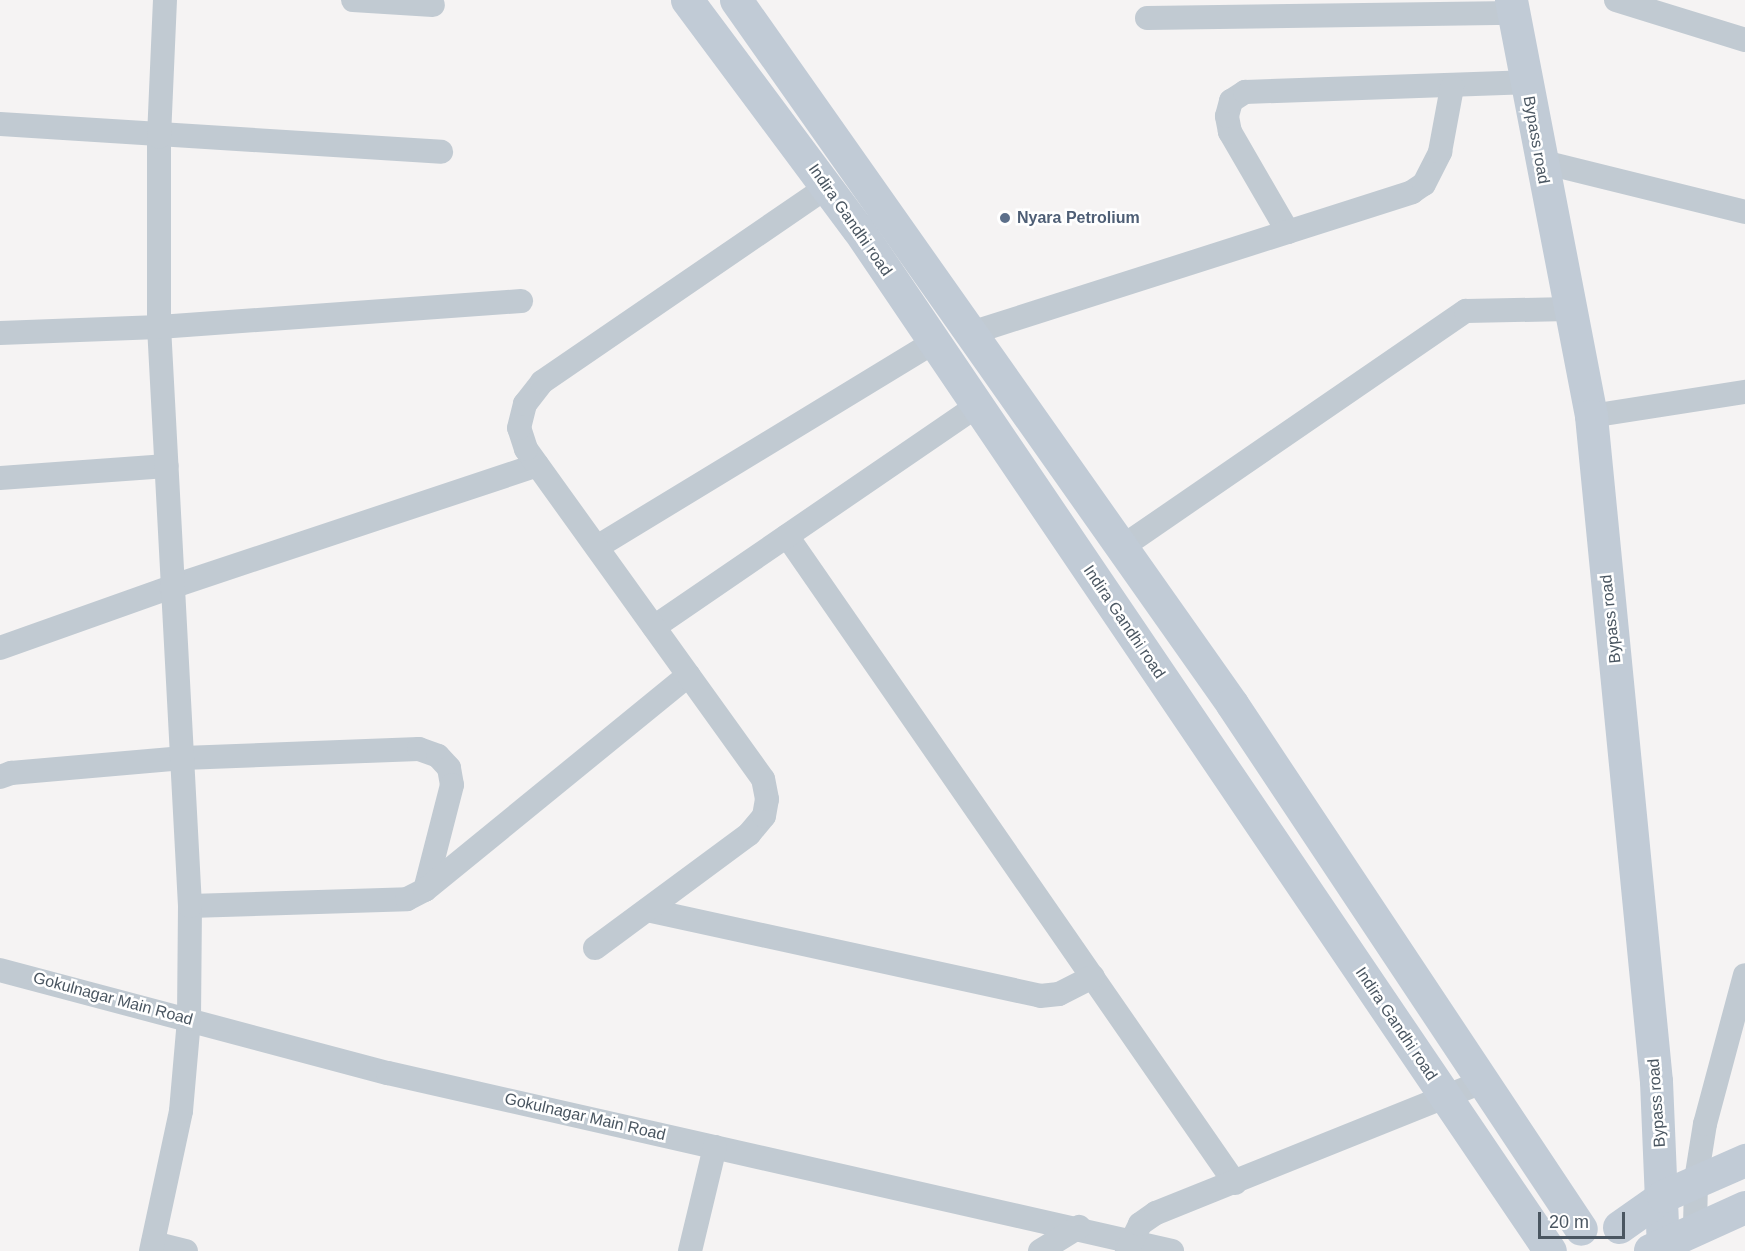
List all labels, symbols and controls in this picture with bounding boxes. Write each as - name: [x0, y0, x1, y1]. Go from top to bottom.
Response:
- street label: Bypass road: [1519, 95, 1553, 185]
- street label: Indira Gandhi road: [804, 160, 896, 280]
- place label: Nyara Petrolium: [1017, 208, 1140, 228]
- marker: Nyara Petrolium: [998, 211, 1012, 225]
- street label: Indira Gandhi road: [1079, 562, 1169, 682]
- street label: Bypass road: [1597, 574, 1625, 664]
- street label: Indira Gandhi road: [1351, 964, 1441, 1084]
- street label: Gokulnagar Main Road: [31, 968, 195, 1030]
- street label: Bypass road: [1644, 1058, 1670, 1148]
- street label: Gokulnagar Main Road: [503, 1089, 667, 1145]
- scale bar: [1541, 1200, 1628, 1238]
- text: 20 m: [1549, 1212, 1589, 1232]

